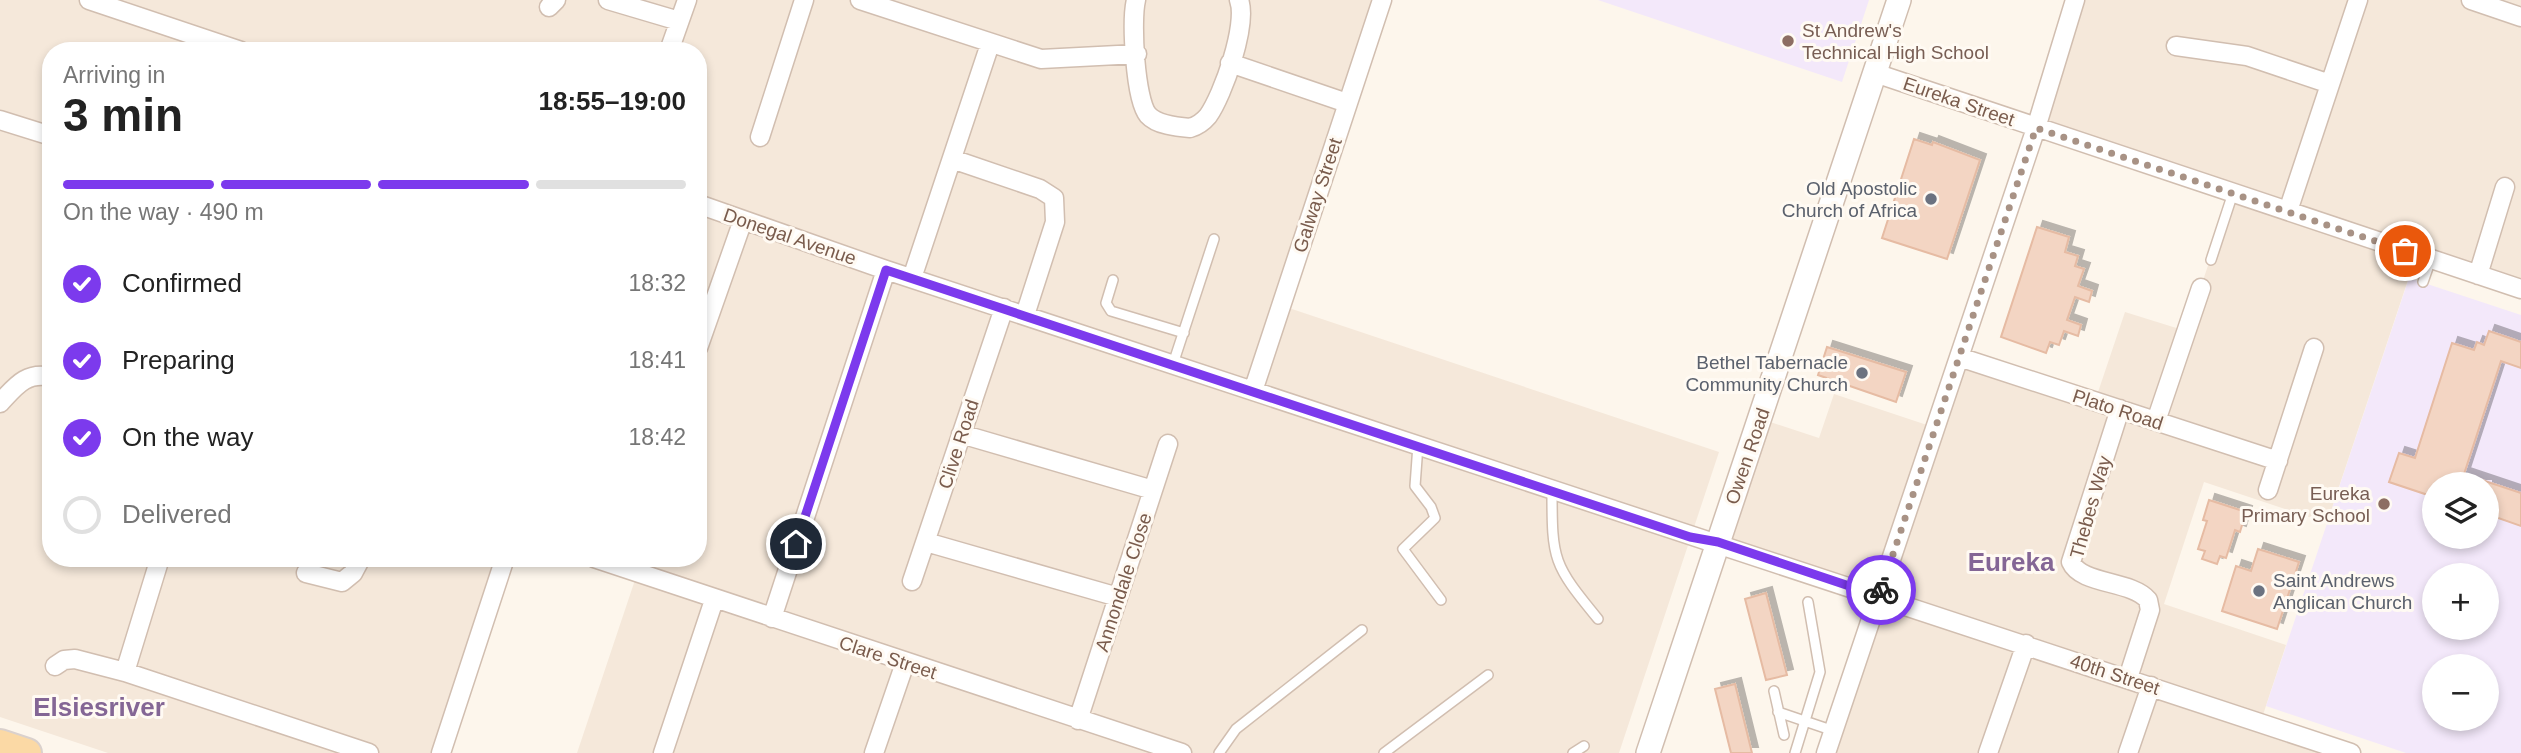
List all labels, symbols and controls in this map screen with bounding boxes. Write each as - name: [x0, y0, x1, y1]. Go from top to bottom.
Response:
- place label: St Andrew's Technical High School: [1802, 20, 1989, 63]
- marker: St Andrew's Technical High School: [1780, 33, 1796, 49]
- text: Arriving in: [63, 62, 165, 88]
- street label: Eureka Street: [1900, 73, 2018, 131]
- text: 18:55–19:00: [539, 86, 686, 116]
- text: 3 min: [63, 89, 183, 141]
- street label: Galway Street: [1289, 134, 1346, 255]
- place label: Old Apostolic Church of Africa: [1782, 178, 1917, 221]
- marker: Old Apostolic Church of Africa: [1923, 191, 1939, 207]
- text: On the way · 490 m: [63, 199, 264, 225]
- street label: Donegal Avenue: [721, 204, 859, 269]
- pin: [2375, 221, 2435, 281]
- icon: bag: [2386, 232, 2424, 270]
- icon: check: [63, 265, 101, 303]
- text: Confirmed: [122, 268, 242, 298]
- text: 18:32: [628, 270, 686, 296]
- icon: check: [63, 342, 101, 380]
- text: Preparing: [122, 345, 235, 375]
- text: 18:41: [628, 347, 686, 373]
- place label: Bethel Tabernacle Community Church: [1685, 352, 1848, 395]
- marker: Bethel Tabernacle Community Church: [1854, 365, 1870, 381]
- street label: Plato Road: [2070, 385, 2166, 434]
- street label: Clive Road: [934, 397, 983, 492]
- street label: Owen Road: [1721, 405, 1774, 507]
- icon: check: [63, 419, 101, 457]
- text: On the way: [122, 422, 254, 452]
- text: 18:42: [628, 424, 686, 450]
- street label: Thebes Way: [2066, 453, 2115, 561]
- map controls: [2422, 472, 2499, 731]
- button: layers: [2422, 472, 2499, 549]
- place label: Eureka Primary School: [2241, 483, 2370, 526]
- marker: Eureka Primary School: [2376, 496, 2392, 512]
- text: Delivered: [122, 499, 232, 529]
- street label: Annondale Close: [1091, 510, 1156, 654]
- pin: [766, 514, 826, 574]
- icon: home: [777, 525, 815, 563]
- district label: Eureka: [1968, 547, 2055, 577]
- courier: [1846, 555, 1916, 625]
- button: +: [2422, 563, 2499, 640]
- place label: Saint Andrews Anglican Church: [2273, 570, 2412, 613]
- icon: bike: [1862, 571, 1900, 609]
- marker: Saint Andrews Anglican Church: [2251, 583, 2267, 599]
- street label: Clare Street: [836, 632, 940, 683]
- street label: 40th Street: [2067, 650, 2163, 699]
- button: −: [2422, 654, 2499, 731]
- district label: Elsiesriver: [33, 692, 165, 722]

